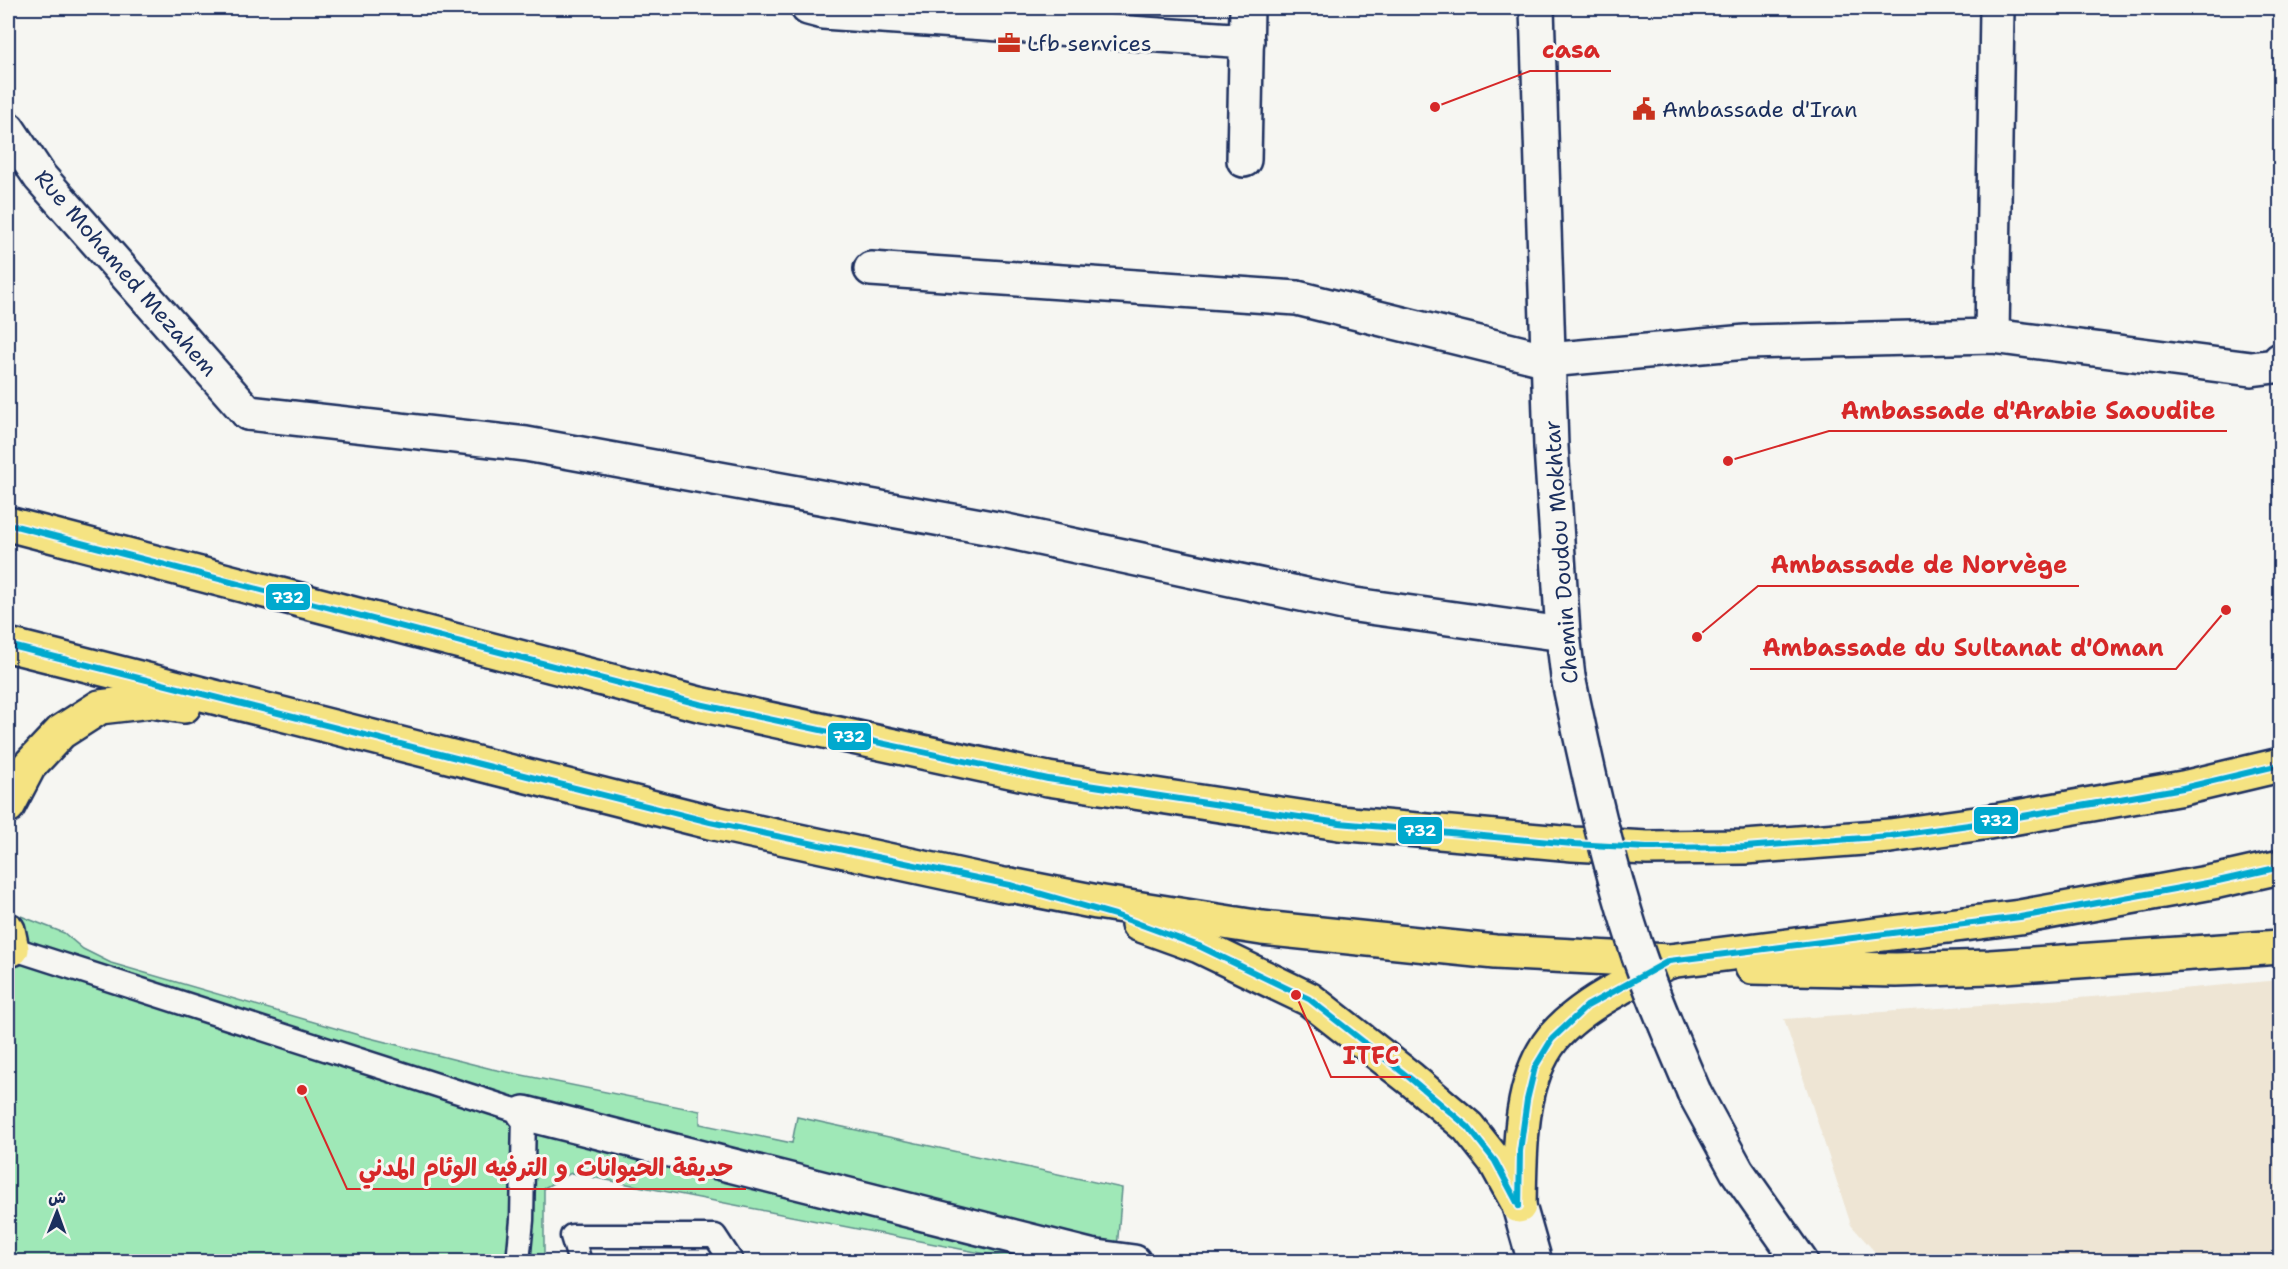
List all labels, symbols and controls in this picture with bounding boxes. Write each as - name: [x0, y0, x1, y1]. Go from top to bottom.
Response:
- place label: Lfb services: [1027, 29, 1152, 58]
- callout: casa: [1530, 29, 1611, 71]
- office icon: Lfb services: [996, 30, 1022, 56]
- text: casa: [1542, 34, 1601, 66]
- place label: Ambassade d'Iran: [1662, 95, 1857, 124]
- public building icon: Ambassade d'Iran: [1631, 96, 1657, 122]
- street label: Rue Mohamed Mezahem: [28, 164, 224, 383]
- callout: Ambassade d'Arabie Saoudite: [1829, 389, 2227, 431]
- text: Ambassade d'Arabie Saoudite: [1841, 395, 2215, 427]
- street label: Chemin Doudou Mokhtar: [1537, 419, 1585, 685]
- callout: Ambassade de Norvège: [1758, 544, 2079, 586]
- text: Ambassade de Norvège: [1771, 549, 2067, 581]
- line badge: 732: [265, 583, 311, 611]
- text: 732: [272, 587, 304, 608]
- callout: Ambassade du Sultanat d'Oman: [1750, 627, 2176, 669]
- text: Ambassade du Sultanat d'Oman: [1762, 632, 2164, 664]
- line badge: 732: [827, 722, 872, 751]
- text: 732: [833, 726, 865, 747]
- line badge: 732: [1973, 806, 2019, 835]
- text: 732: [1980, 810, 2012, 831]
- line badge: 732: [1397, 816, 1443, 845]
- text: 732: [1404, 820, 1436, 841]
- callout: ITFC: [1331, 1035, 1411, 1077]
- text: ITFC: [1343, 1040, 1399, 1072]
- callout: حديقة الحيوانات و الترفيه الوئام المدني: [347, 1147, 746, 1189]
- text: حديقة الحيوانات و الترفيه الوئام المدني: [359, 1152, 733, 1189]
- north arrow: [27, 1182, 87, 1242]
- text: ش: [48, 1187, 66, 1208]

